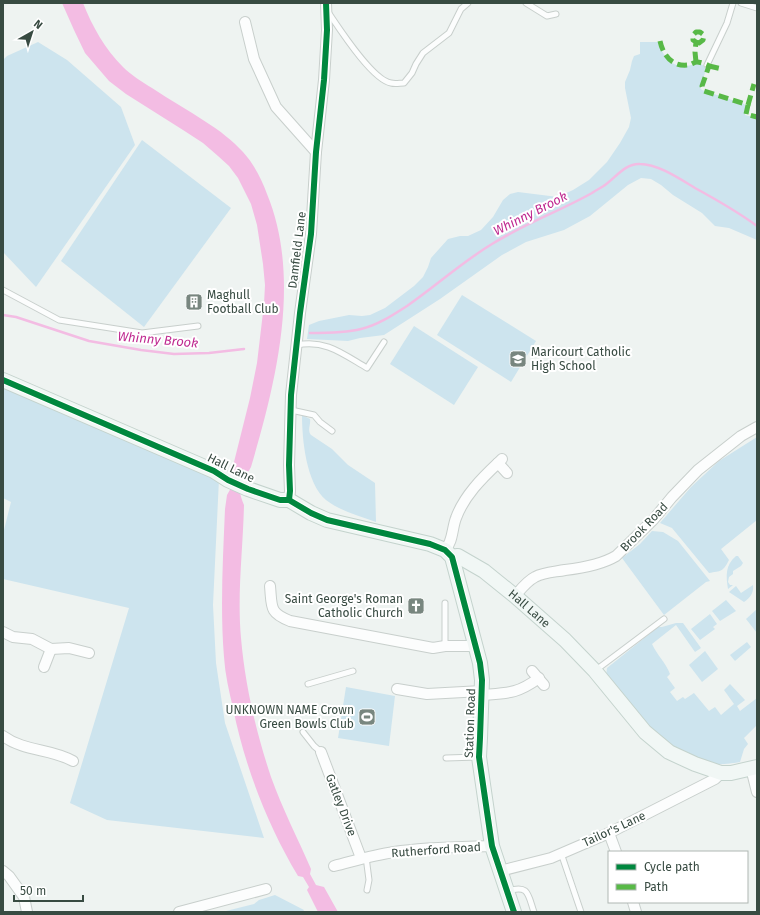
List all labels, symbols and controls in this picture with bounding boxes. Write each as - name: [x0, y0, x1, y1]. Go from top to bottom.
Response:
- north arrow: [12, 12, 52, 52]
- text: N: [31, 17, 45, 32]
- water label: Whinny Brook: [491, 188, 570, 239]
- street label: Damfield Lane: [285, 211, 309, 289]
- place label: Maghull Football Club: [207, 288, 279, 316]
- building icon: Maghull Football Club: [184, 292, 204, 312]
- water label: Whinny Brook: [117, 328, 199, 351]
- place label: Maricourt Catholic High School: [531, 345, 631, 373]
- school or university icon: Maricourt Catholic High School: [508, 349, 528, 369]
- street label: Hall Lane: [205, 451, 257, 485]
- street label: Brook Road: [617, 500, 671, 554]
- street label: Hall Lane: [506, 587, 553, 631]
- place label: Saint George's Roman Catholic Church: [285, 592, 403, 620]
- church icon: Saint George's Roman Catholic Church: [406, 596, 426, 616]
- street label: Station Road: [462, 688, 478, 758]
- place label: UNKNOWN NAME Crown Green Bowls Club: [226, 703, 354, 731]
- sports icon: UNKNOWN NAME Crown Green Bowls Club: [357, 707, 377, 727]
- street label: Gatley Drive: [323, 772, 359, 838]
- street label: Tailor's Lane: [580, 808, 648, 850]
- street label: Rutherford Road: [391, 840, 481, 860]
- legend: [608, 851, 748, 903]
- text: Cycle path: [644, 860, 700, 874]
- scale bar: [14, 877, 83, 903]
- text: Path: [644, 880, 668, 894]
- text: 50 m: [20, 884, 46, 898]

